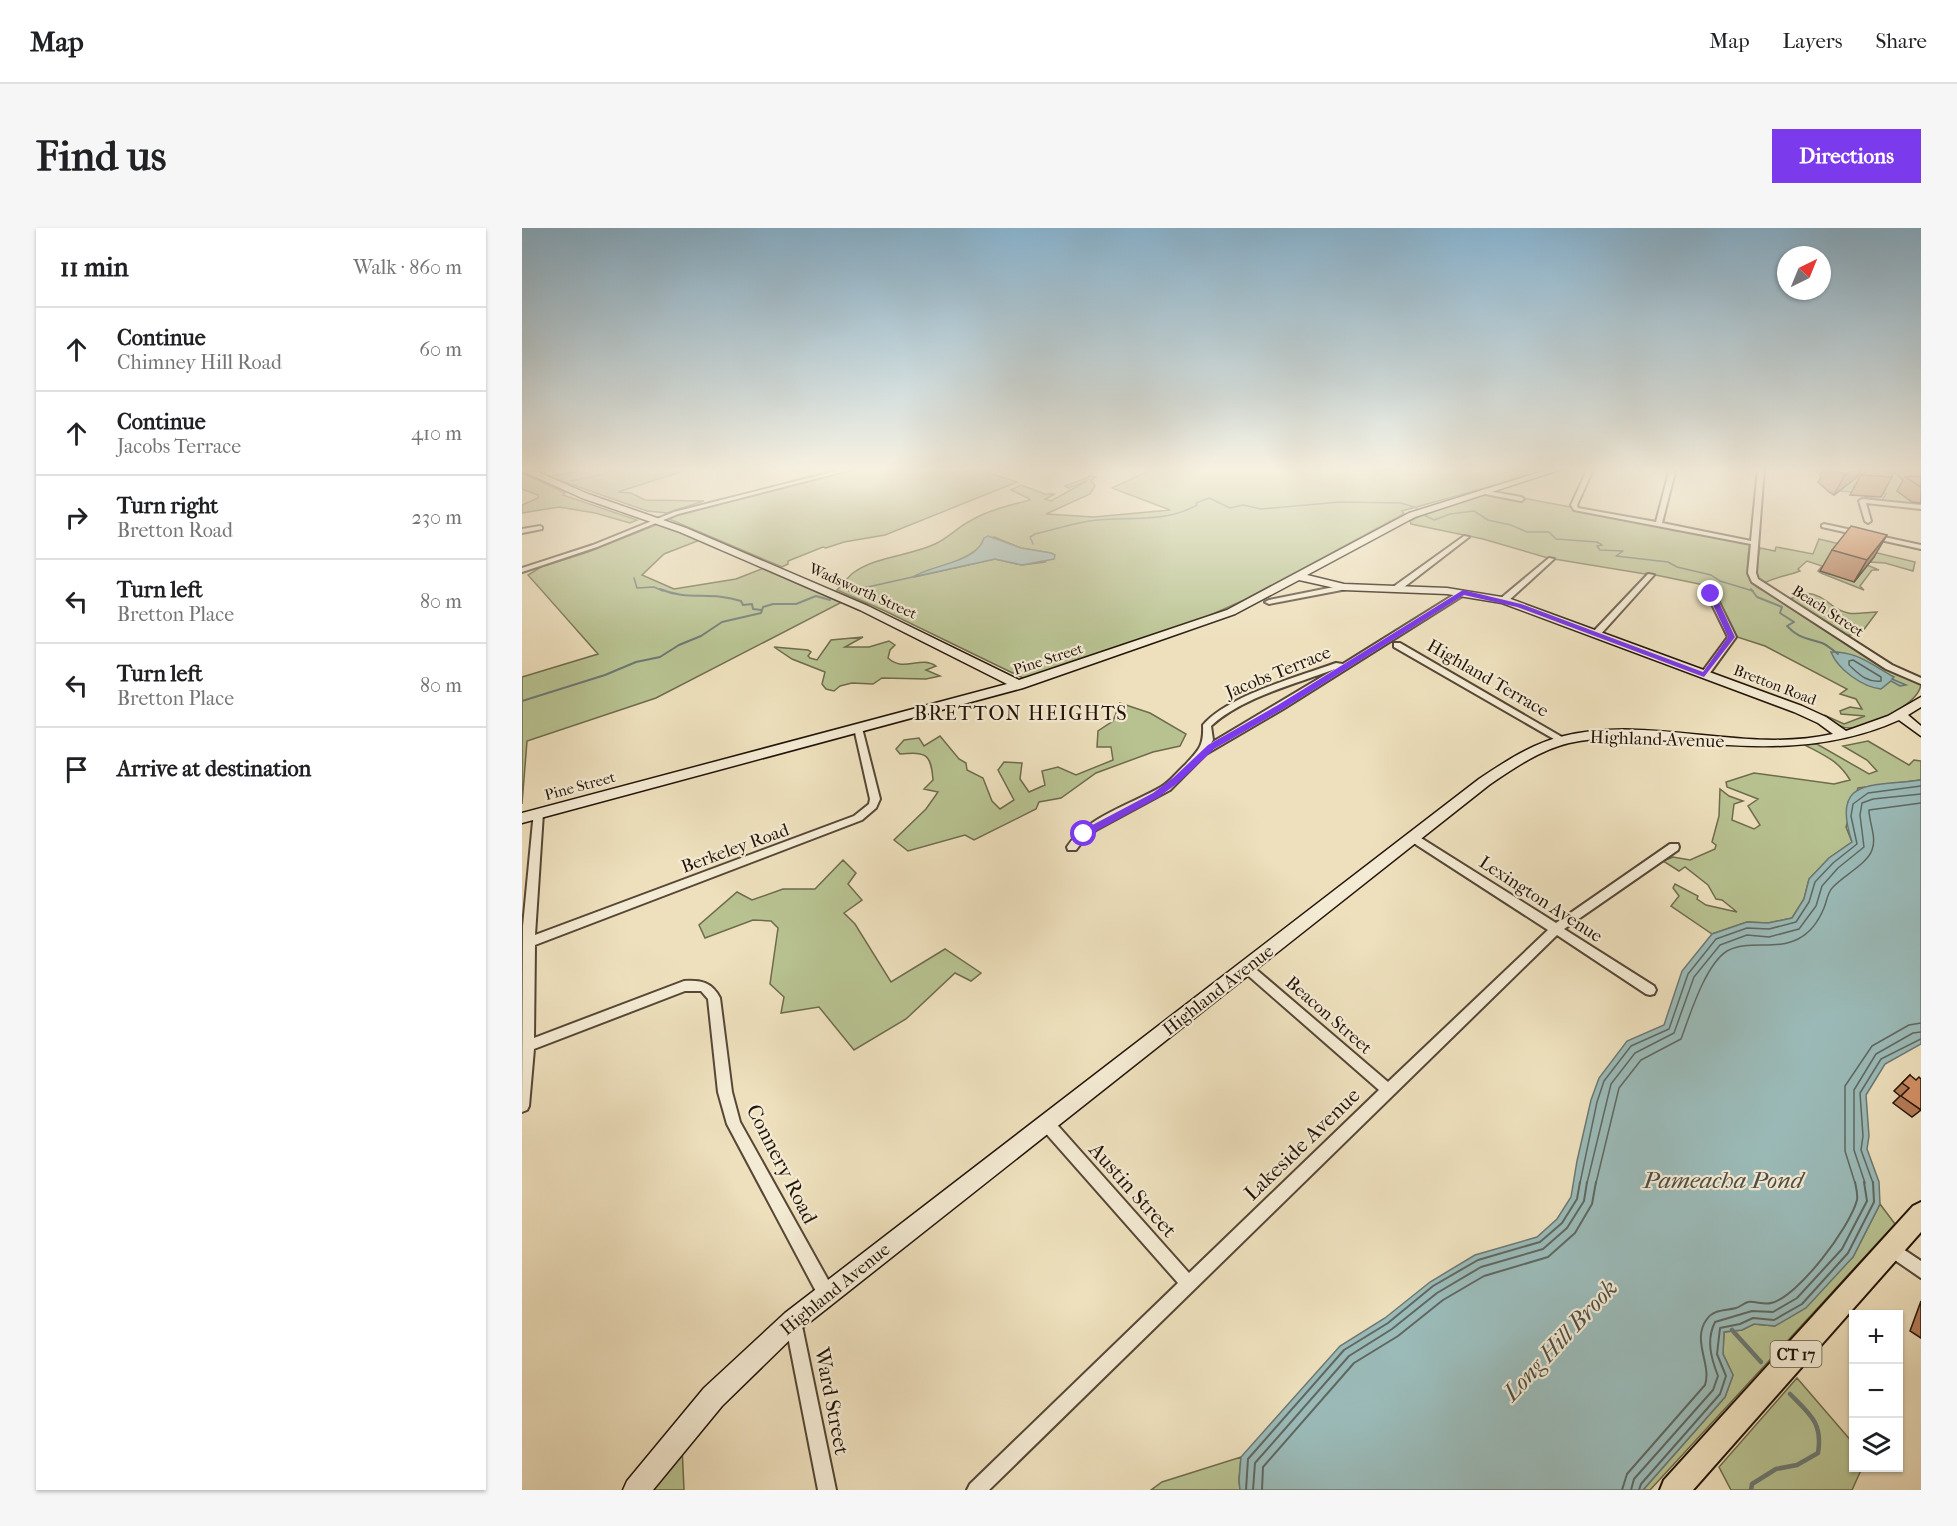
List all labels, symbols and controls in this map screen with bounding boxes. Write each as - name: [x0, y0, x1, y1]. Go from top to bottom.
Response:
- text: Map: [30, 25, 84, 58]
- text: Map: [1709, 29, 1750, 53]
- text: Layers: [1783, 29, 1842, 53]
- text: Share: [1875, 29, 1927, 53]
- button: Directions: [1772, 129, 1921, 183]
- text: Find us: [36, 132, 166, 181]
- north arrow: [1777, 246, 1831, 300]
- text: 11 min: [60, 252, 129, 283]
- text: Walk · 860 m: [353, 256, 462, 279]
- text: Continue: [117, 325, 206, 351]
- icon: ahead: [60, 333, 93, 366]
- text: 60 m: [419, 338, 462, 361]
- text: Chimney Hill Road: [117, 351, 282, 374]
- text: Continue: [117, 409, 206, 435]
- icon: ahead: [60, 417, 93, 450]
- text: 410 m: [411, 422, 462, 445]
- text: Jacobs Terrace: [117, 435, 241, 458]
- text: Turn right: [117, 493, 218, 519]
- icon: right: [60, 501, 93, 534]
- text: 230 m: [412, 506, 462, 529]
- text: Bretton Road: [117, 519, 233, 542]
- street label: Wadsworth Street: [806, 559, 920, 623]
- text: Turn left: [117, 577, 203, 603]
- route end: [1697, 580, 1723, 606]
- street label: Beach Street: [1789, 581, 1868, 641]
- icon: left: [60, 585, 93, 618]
- text: 80 m: [420, 590, 462, 613]
- text: Bretton Place: [117, 603, 234, 626]
- street label: Highland Terrace: [1423, 635, 1552, 722]
- street label: Pine Street: [1011, 639, 1086, 679]
- street label: Jacobs Terrace: [1221, 642, 1334, 704]
- text: Turn left: [117, 661, 203, 687]
- street label: Bretton Road: [1731, 661, 1820, 709]
- icon: left: [60, 669, 93, 702]
- text: 80 m: [420, 674, 462, 697]
- text: Bretton Place: [117, 687, 234, 710]
- district label: BRETTON HEIGHTS: [914, 702, 1128, 725]
- street label: Highland Avenue: [1589, 727, 1725, 752]
- icon: arrive: [60, 753, 93, 786]
- text: Arrive at destination: [117, 756, 311, 782]
- street label: Pine Street: [543, 768, 618, 804]
- street label: Berkeley Road: [679, 819, 792, 878]
- route start: [1070, 820, 1096, 846]
- street label: Lexington Avenue: [1475, 852, 1606, 947]
- street label: Highland Avenue: [1159, 941, 1278, 1040]
- street label: Beacon Street: [1281, 972, 1377, 1059]
- street label: Lakeside Avenue: [1239, 1083, 1365, 1205]
- street label: Connery Road: [742, 1100, 823, 1228]
- street label: Austin Street: [1084, 1137, 1182, 1243]
- water label: Pameacha Pond: [1642, 1166, 1806, 1194]
- street label: Highland Avenue: [776, 1239, 894, 1340]
- water label: Long Hill Brook: [1495, 1274, 1623, 1408]
- map controls: [1849, 1310, 1903, 1472]
- button: +: [1849, 1310, 1903, 1364]
- road number: CT 17: [1770, 1341, 1822, 1367]
- street label: Ward Street: [810, 1344, 854, 1457]
- button: −: [1849, 1364, 1903, 1418]
- button: layers: [1849, 1418, 1903, 1472]

